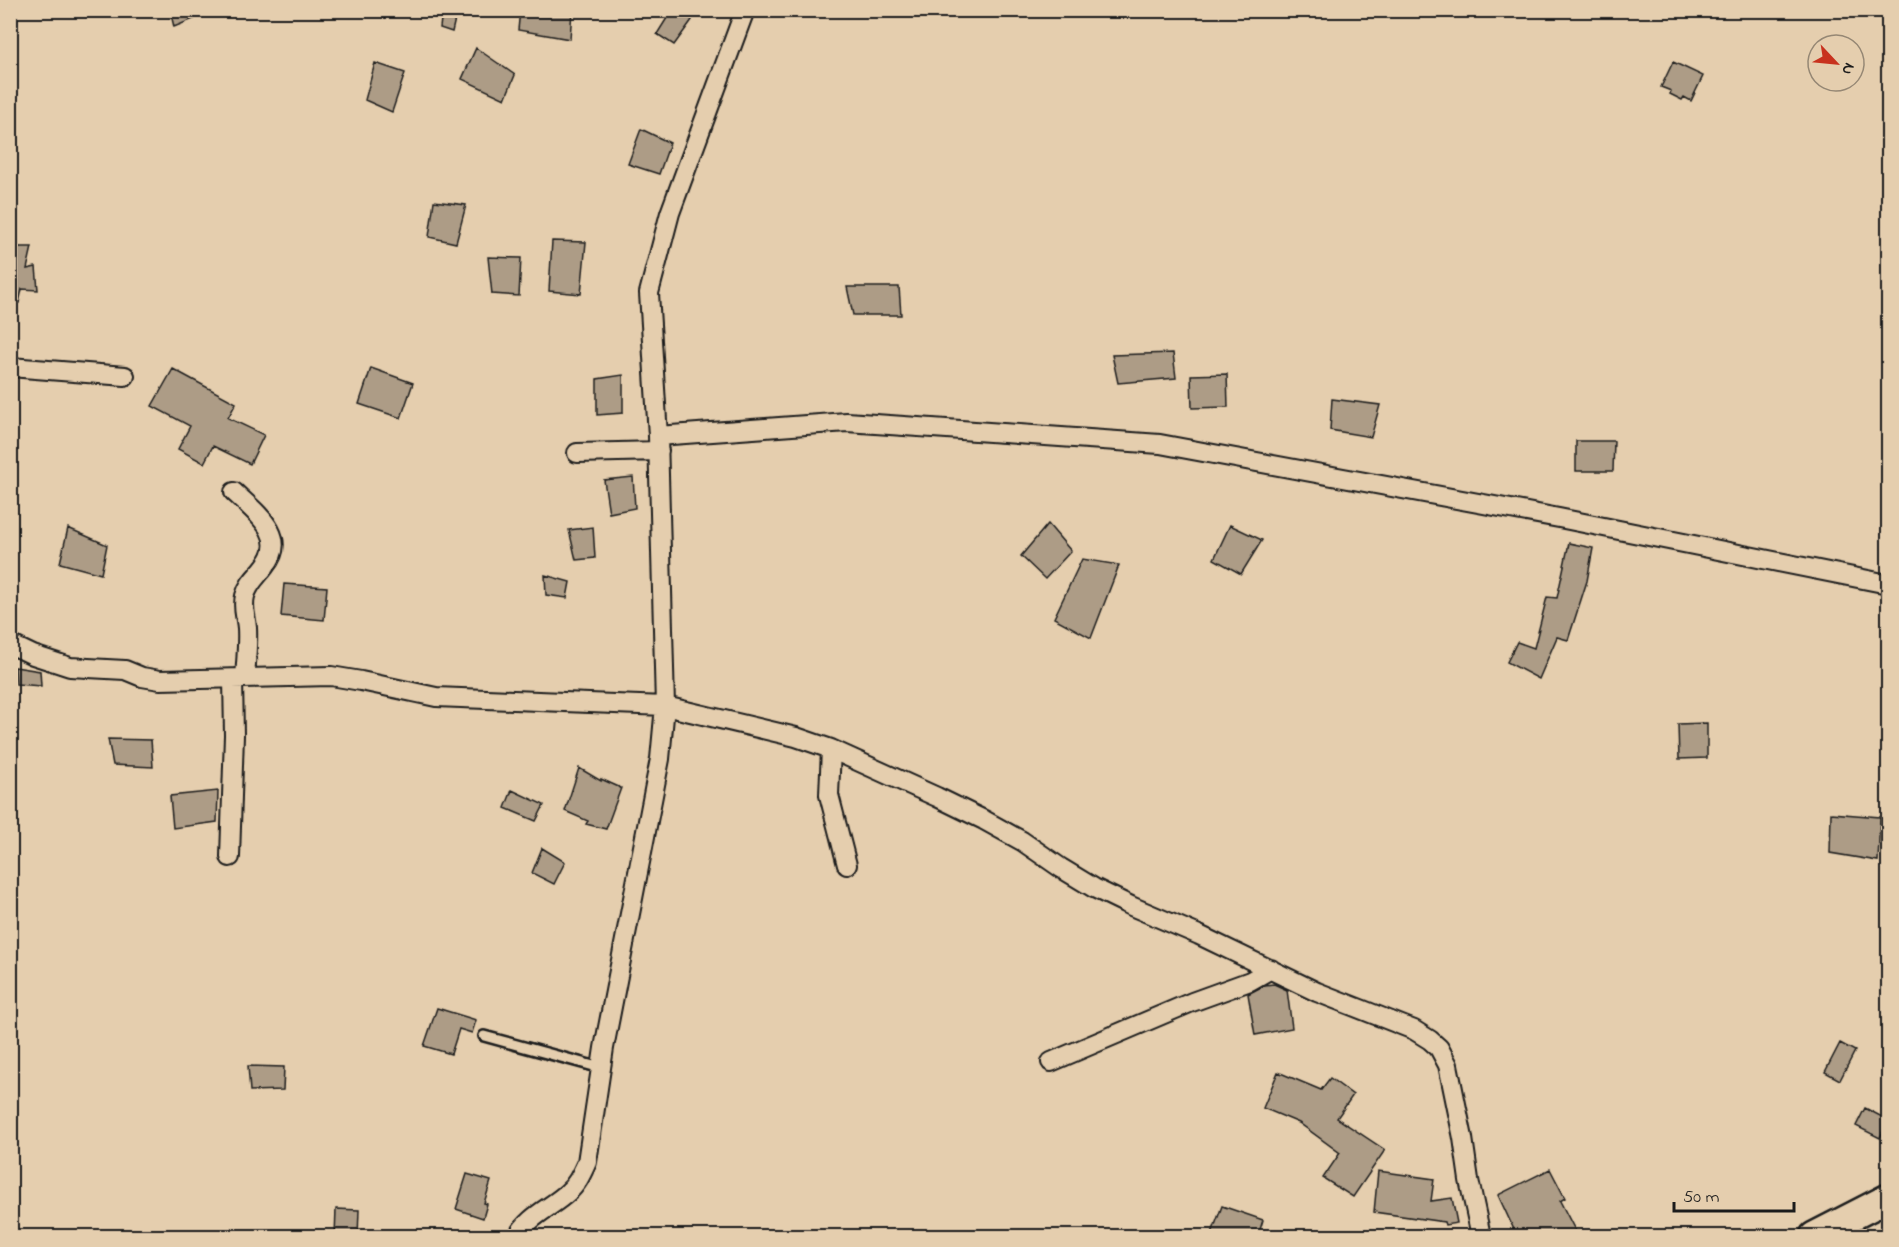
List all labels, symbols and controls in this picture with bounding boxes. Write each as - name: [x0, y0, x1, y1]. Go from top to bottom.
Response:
- north arrow: [1806, 33, 1866, 93]
- text: N: [1834, 59, 1861, 79]
- scale bar: [1674, 1175, 1794, 1213]
- text: 50 m: [1683, 1185, 1720, 1211]

